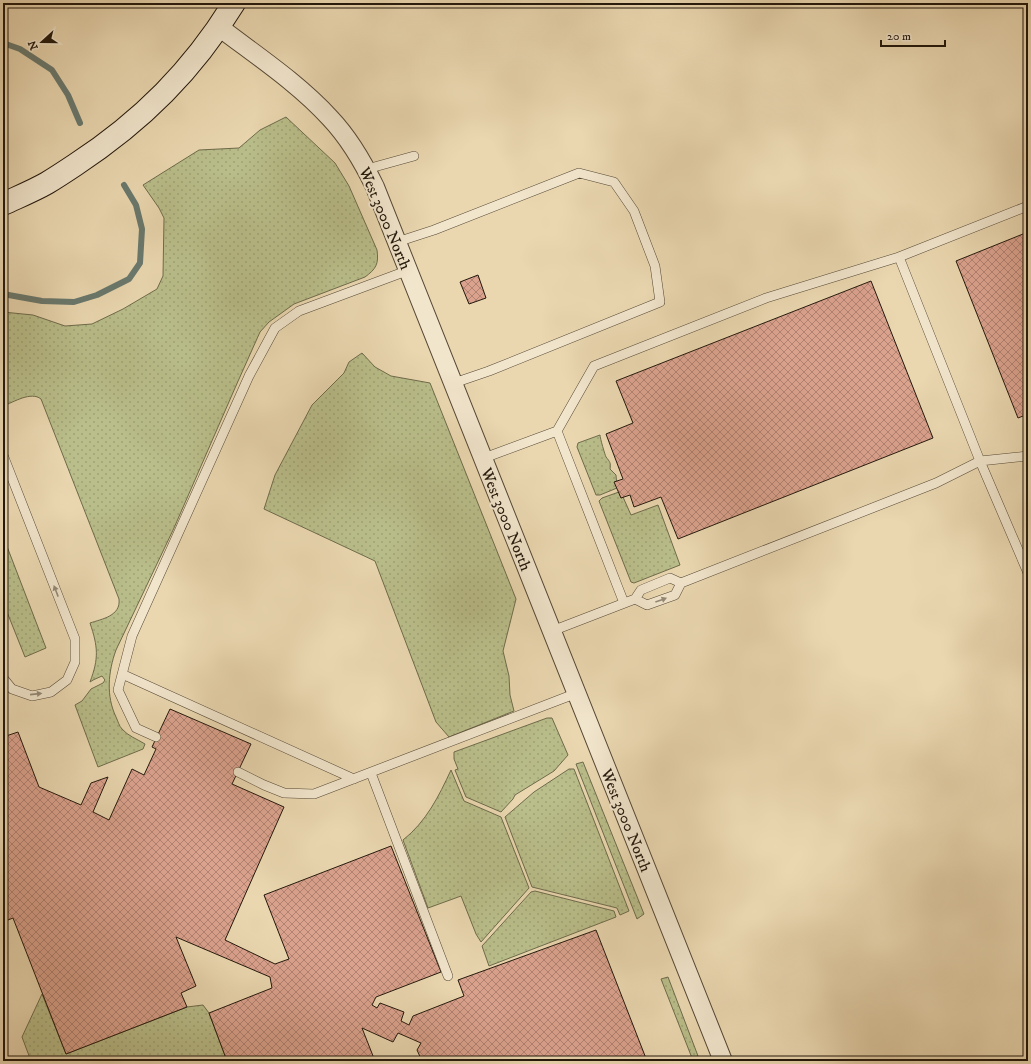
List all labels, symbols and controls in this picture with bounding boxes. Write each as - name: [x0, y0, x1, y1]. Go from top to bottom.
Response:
- north arrow: [22, 22, 62, 62]
- scale bar: [881, 22, 945, 48]
- text: 20 m: [887, 29, 911, 44]
- text: N: [25, 39, 42, 52]
- street label: West 3000 North: [354, 163, 416, 273]
- street label: West 3000 North: [476, 464, 536, 575]
- one-way arrow: [52, 584, 58, 596]
- one-way arrow: [655, 597, 667, 603]
- one-way arrow: [30, 691, 42, 697]
- street label: West 3000 North: [596, 765, 656, 876]

